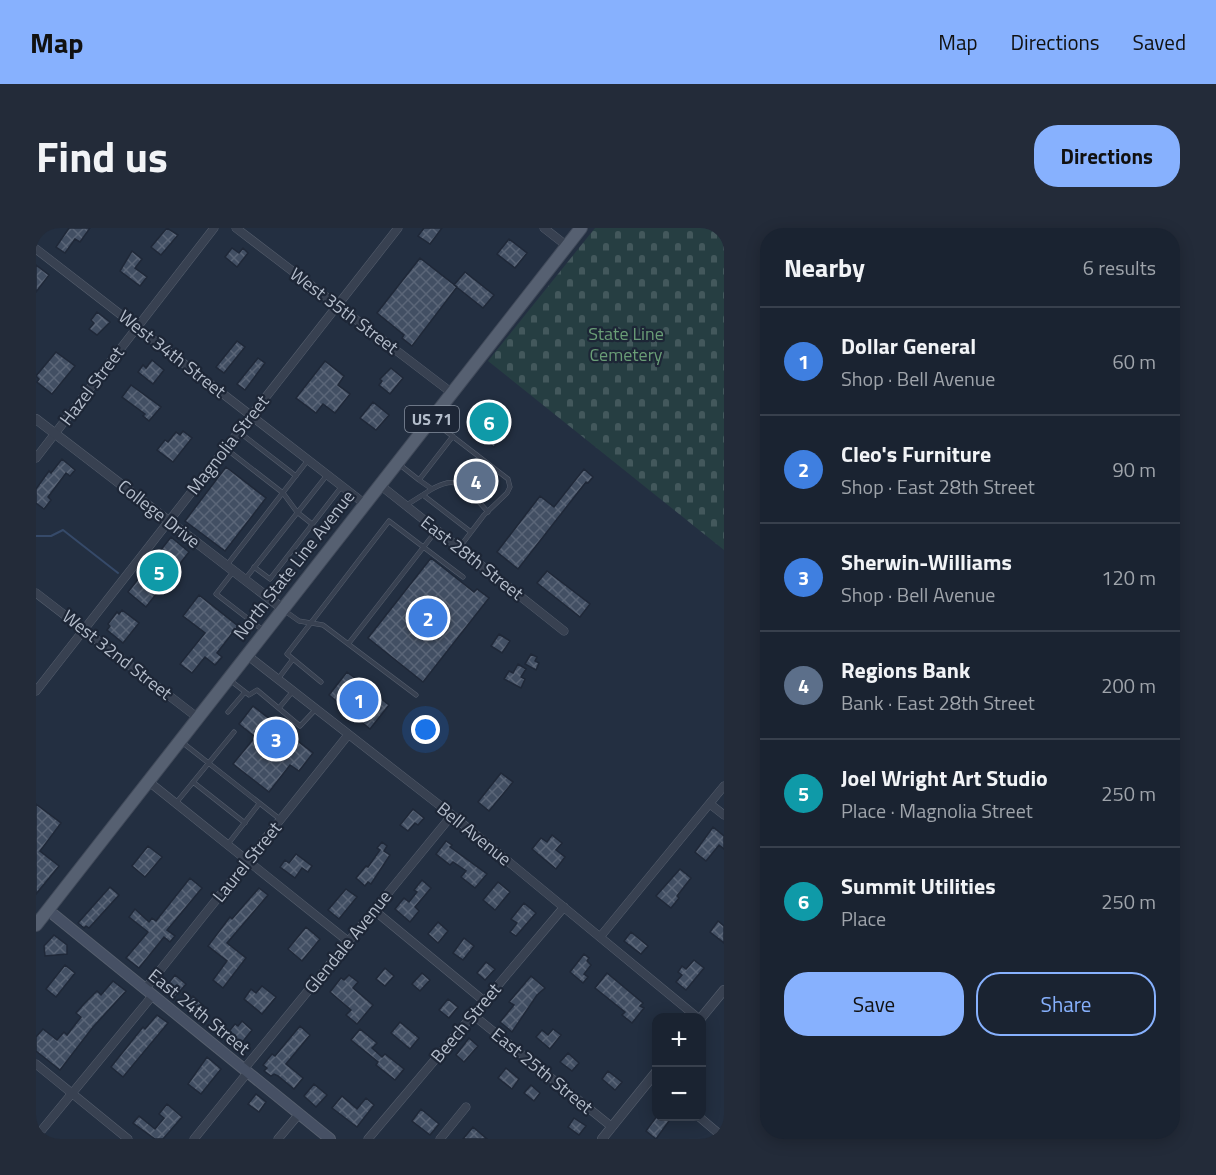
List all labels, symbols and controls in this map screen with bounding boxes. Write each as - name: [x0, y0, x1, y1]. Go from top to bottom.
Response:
- text: Map: [30, 21, 84, 64]
- text: Map: [938, 26, 978, 58]
- text: Directions: [1011, 26, 1100, 58]
- text: Saved: [1133, 26, 1186, 58]
- text: Find us: [36, 124, 168, 188]
- button: Directions: [1034, 125, 1180, 187]
- text: Nearby: [784, 248, 865, 287]
- text: 6 results: [1083, 252, 1156, 283]
- street label: West 35th Street: [284, 261, 405, 361]
- street label: West 34th Street: [113, 303, 232, 405]
- park label: State Line Cemetery: [588, 320, 664, 368]
- text: Dollar General: [841, 329, 976, 363]
- street label: Hazel Street: [53, 340, 131, 431]
- text: 1: [798, 346, 809, 377]
- text: 60 m: [1112, 346, 1156, 377]
- text: Shop · Bell Avenue: [841, 363, 995, 394]
- street label: Magnolia Street: [180, 389, 276, 500]
- pin: 6: [470, 400, 508, 444]
- road number: US 71: [405, 406, 459, 432]
- text: Cleo's Furniture: [841, 437, 991, 471]
- text: 2: [798, 454, 809, 485]
- text: 90 m: [1112, 454, 1156, 485]
- pin: 4: [456, 458, 496, 504]
- text: Shop · East 28th Street: [841, 471, 1035, 502]
- street label: College Drive: [112, 473, 206, 554]
- street label: North State Line Avenue: [226, 484, 361, 645]
- street label: East 28th Street: [415, 509, 530, 607]
- text: Sherwin-Williams: [841, 545, 1012, 579]
- pin: 5: [140, 550, 178, 594]
- text: 3: [798, 562, 809, 593]
- text: 120 m: [1101, 562, 1156, 593]
- text: Shop · Bell Avenue: [841, 579, 995, 610]
- pin: 2: [408, 596, 448, 640]
- street label: West 32nd Street: [57, 603, 179, 707]
- text: Regions Bank: [841, 653, 970, 687]
- text: 4: [798, 670, 809, 701]
- text: 200 m: [1101, 670, 1156, 701]
- pin: 1: [340, 678, 378, 722]
- text: Bank · East 28th Street: [841, 687, 1035, 718]
- your location: [411, 715, 440, 744]
- pin: 3: [256, 716, 296, 762]
- text: Joel Wright Art Studio: [841, 761, 1048, 795]
- text: 5: [798, 778, 809, 809]
- text: 250 m: [1101, 778, 1156, 809]
- street label: Bell Avenue: [431, 795, 517, 872]
- text: Place · Magnolia Street: [841, 795, 1033, 826]
- street label: Laurel Street: [206, 815, 288, 908]
- text: Summit Utilities: [841, 869, 996, 903]
- street label: Glendale Avenue: [297, 884, 398, 999]
- text: 6: [798, 886, 809, 917]
- text: 250 m: [1101, 886, 1156, 917]
- text: Place: [841, 903, 886, 934]
- street label: East 24th Street: [143, 962, 257, 1062]
- button: Save: [784, 972, 964, 1036]
- button: Share: [976, 972, 1156, 1036]
- street label: Beech Street: [424, 976, 508, 1069]
- map controls: [652, 1013, 706, 1121]
- button: +: [652, 1013, 706, 1067]
- street label: East 25th Street: [486, 1021, 600, 1121]
- button: −: [652, 1067, 706, 1121]

